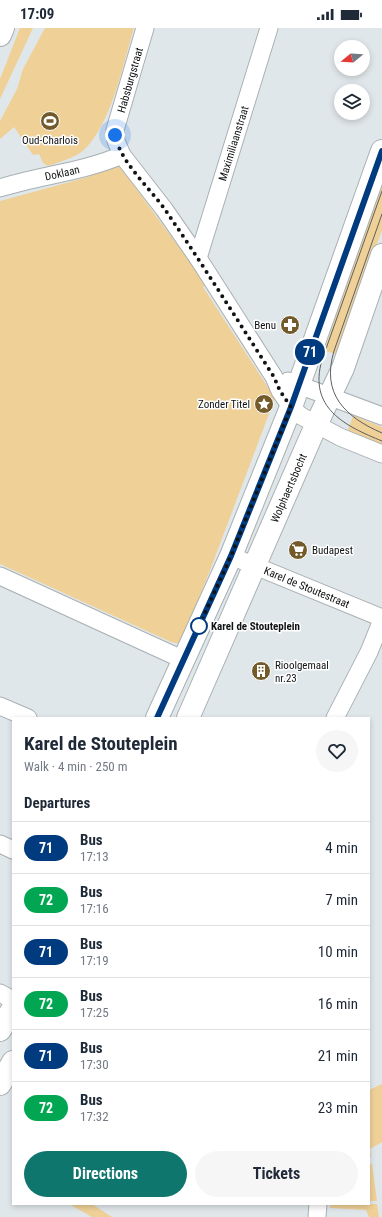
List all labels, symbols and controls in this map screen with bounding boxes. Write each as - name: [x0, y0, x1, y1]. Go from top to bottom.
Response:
- text: 17:09: [20, 5, 54, 23]
- north arrow: [334, 40, 370, 76]
- map controls: [334, 40, 370, 120]
- street label: Habsburgstraat: [115, 46, 146, 114]
- button: layers: [334, 84, 370, 120]
- street label: Maximiliaanstraat: [216, 104, 252, 183]
- sports icon: Oud-Charlois: [39, 110, 61, 132]
- your location: [105, 125, 125, 145]
- place label: Oud-Charlois: [22, 134, 78, 147]
- street label: Doklaan: [44, 163, 81, 183]
- pharmacy icon: Benu: [279, 314, 301, 336]
- place label: Benu: [254, 319, 276, 332]
- line badge: 71: [292, 339, 328, 365]
- text: 71: [303, 344, 317, 360]
- place icon: Zonder Titel: [253, 393, 275, 415]
- place label: Zonder Titel: [198, 398, 250, 411]
- street label: Wolphaertsbocht: [268, 452, 310, 525]
- supermarket icon: Budapest: [287, 539, 309, 561]
- place label: Budapest: [312, 544, 353, 557]
- street label: Karel de Stoutestraat: [262, 564, 351, 611]
- marker: Karel de Stouteplein: [190, 617, 208, 635]
- place label: Karel de Stouteplein: [211, 620, 300, 633]
- place label: Rioolgemaal nr.23: [275, 659, 329, 685]
- building icon: Rioolgemaal nr.23: [250, 660, 272, 682]
- button: heart: [316, 730, 358, 772]
- text: Karel de Stouteplein: [24, 732, 178, 755]
- text: Walk · 4 min · 250 m: [24, 759, 128, 774]
- text: Departures: [24, 794, 90, 812]
- text: Bus: [80, 831, 103, 849]
- text: 4 min: [325, 839, 358, 857]
- text: 71: [39, 840, 53, 856]
- text: 17:13: [80, 849, 109, 864]
- text: Bus: [80, 883, 103, 901]
- text: 7 min: [325, 891, 358, 909]
- text: 72: [39, 892, 53, 908]
- text: 17:16: [80, 901, 109, 916]
- text: Bus: [80, 935, 103, 953]
- text: 10 min: [318, 943, 358, 961]
- text: 71: [39, 944, 53, 960]
- text: 17:19: [80, 953, 109, 968]
- text: Bus: [80, 987, 103, 1005]
- text: 16 min: [318, 995, 358, 1013]
- text: 72: [39, 996, 53, 1012]
- text: 17:25: [80, 1005, 109, 1020]
- text: Bus: [80, 1039, 103, 1057]
- text: 21 min: [318, 1047, 358, 1065]
- text: 71: [39, 1048, 53, 1064]
- text: 17:30: [80, 1057, 109, 1072]
- text: Bus: [80, 1091, 103, 1109]
- text: 23 min: [318, 1099, 358, 1117]
- text: 72: [39, 1100, 53, 1116]
- text: 17:32: [80, 1109, 109, 1124]
- button: Directions: [24, 1151, 187, 1197]
- button: Tickets: [195, 1151, 358, 1197]

